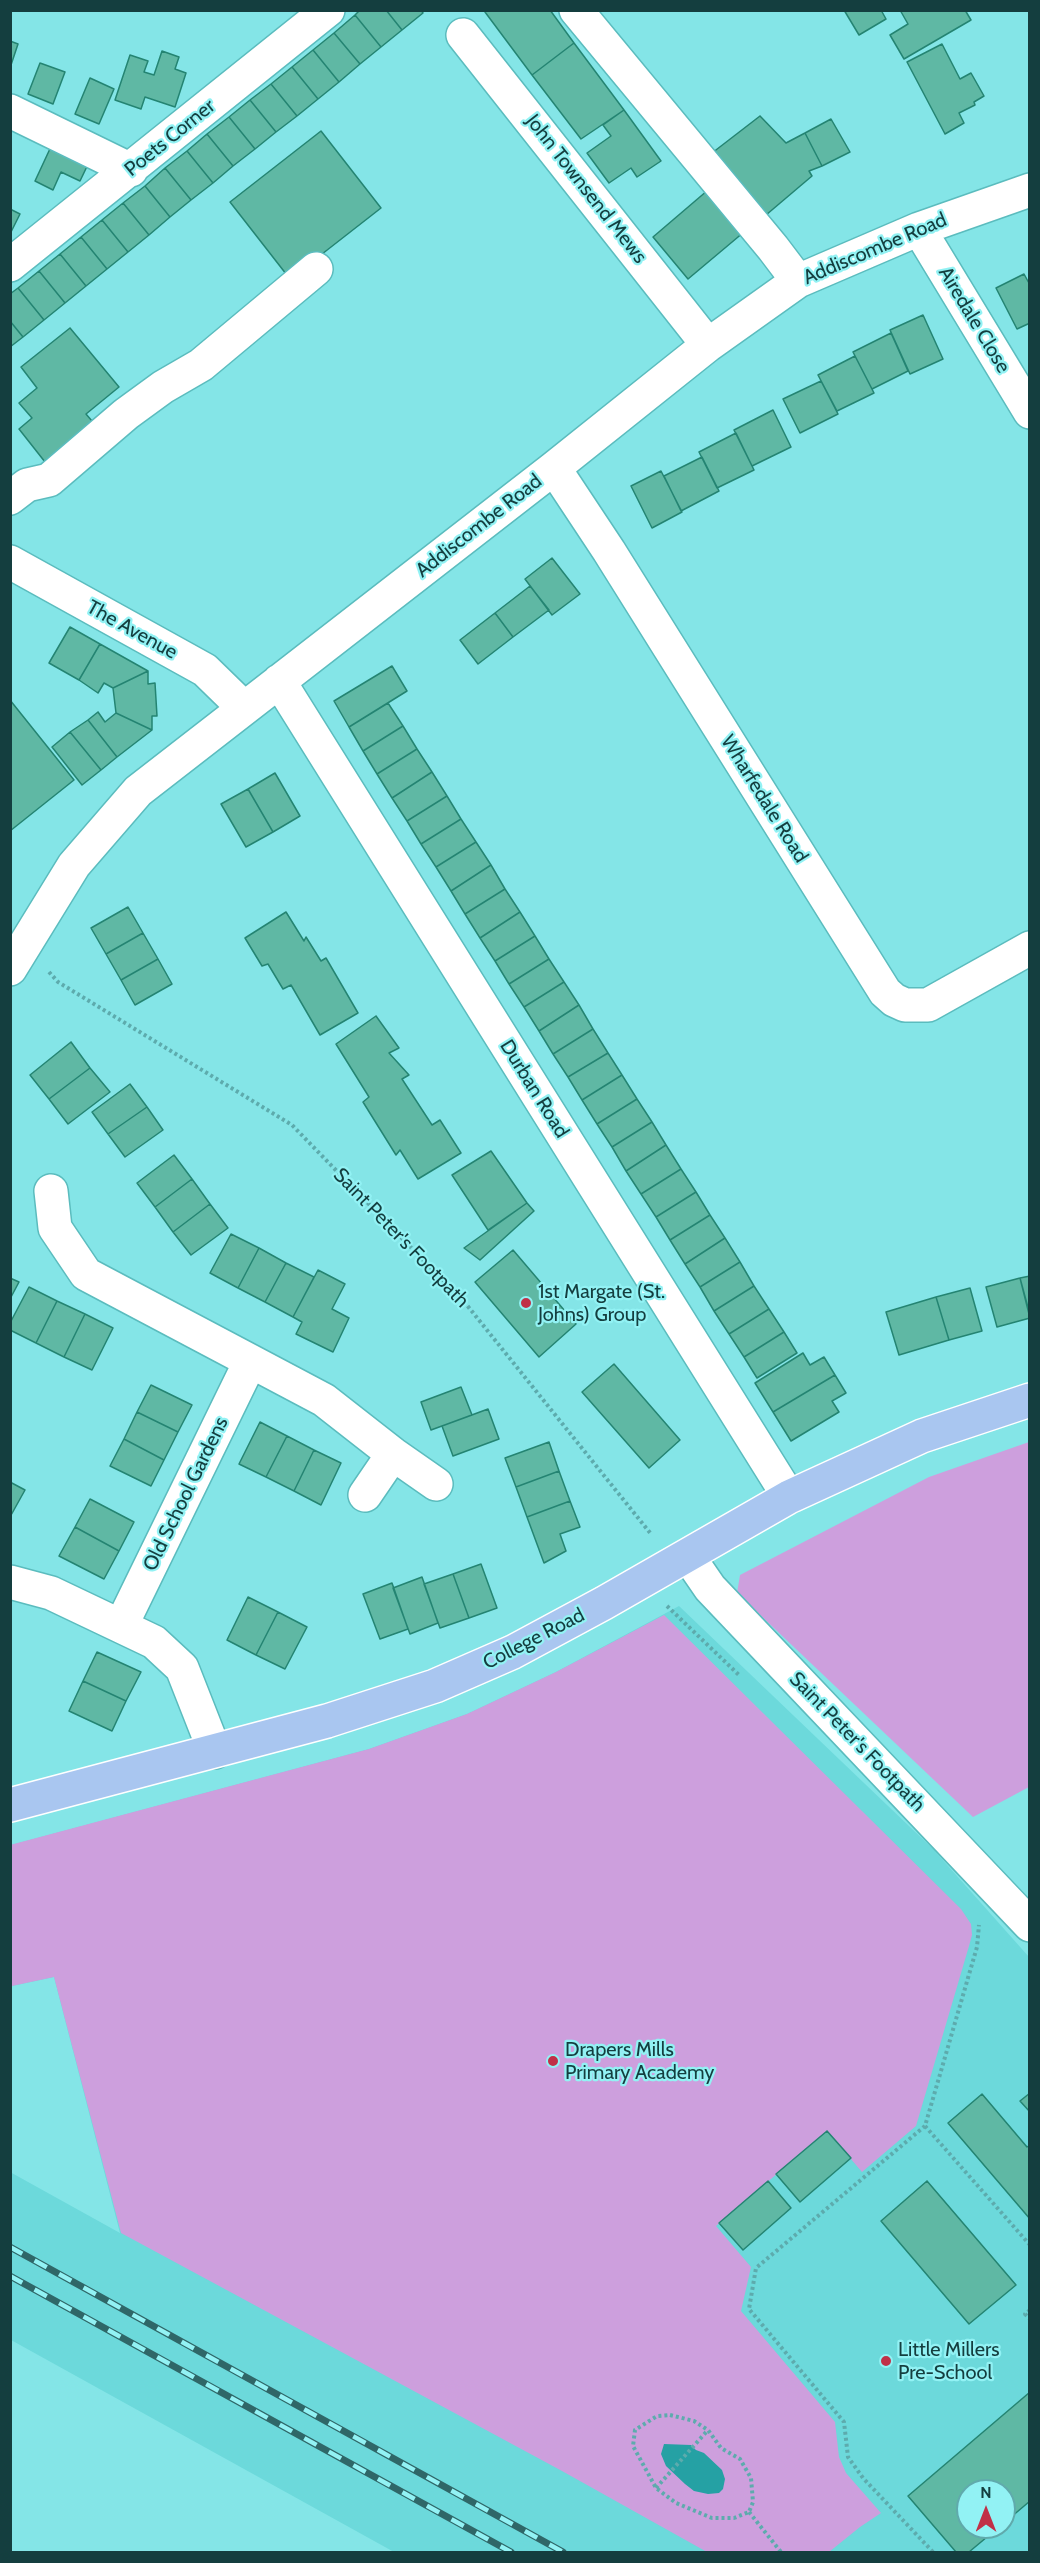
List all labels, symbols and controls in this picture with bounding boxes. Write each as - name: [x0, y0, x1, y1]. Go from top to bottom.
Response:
- street label: Poets Corner: [120, 94, 220, 182]
- street label: John Townsend Mews: [520, 110, 652, 268]
- street label: Addiscombe Road: [800, 208, 950, 290]
- street label: Airedale Close: [933, 263, 1015, 377]
- street label: Addiscombe Road: [411, 469, 547, 583]
- street label: The Avenue: [83, 595, 181, 665]
- street label: Wharfedale Road: [715, 731, 813, 867]
- street label: Durban Road: [494, 1036, 574, 1142]
- street label: Saint Peter's Footpath: [328, 1163, 474, 1313]
- place label: 1st Margate (St. Johns) Group: [538, 1280, 665, 1327]
- marker: 1st Margate (St. Johns) Group: [519, 1296, 533, 1310]
- street label: Old School Gardens: [138, 1413, 234, 1575]
- street label: College Road: [479, 1603, 589, 1675]
- street label: Saint Peter's Footpath: [784, 1667, 930, 1817]
- place label: Drapers Mills Primary Academy: [565, 2038, 714, 2085]
- marker: Drapers Mills Primary Academy: [546, 2054, 560, 2068]
- place label: Little Millers Pre-School: [898, 2338, 1000, 2385]
- marker: Little Millers Pre-School: [879, 2354, 893, 2368]
- north arrow: [956, 2479, 1016, 2539]
- text: N: [980, 2483, 992, 2502]

